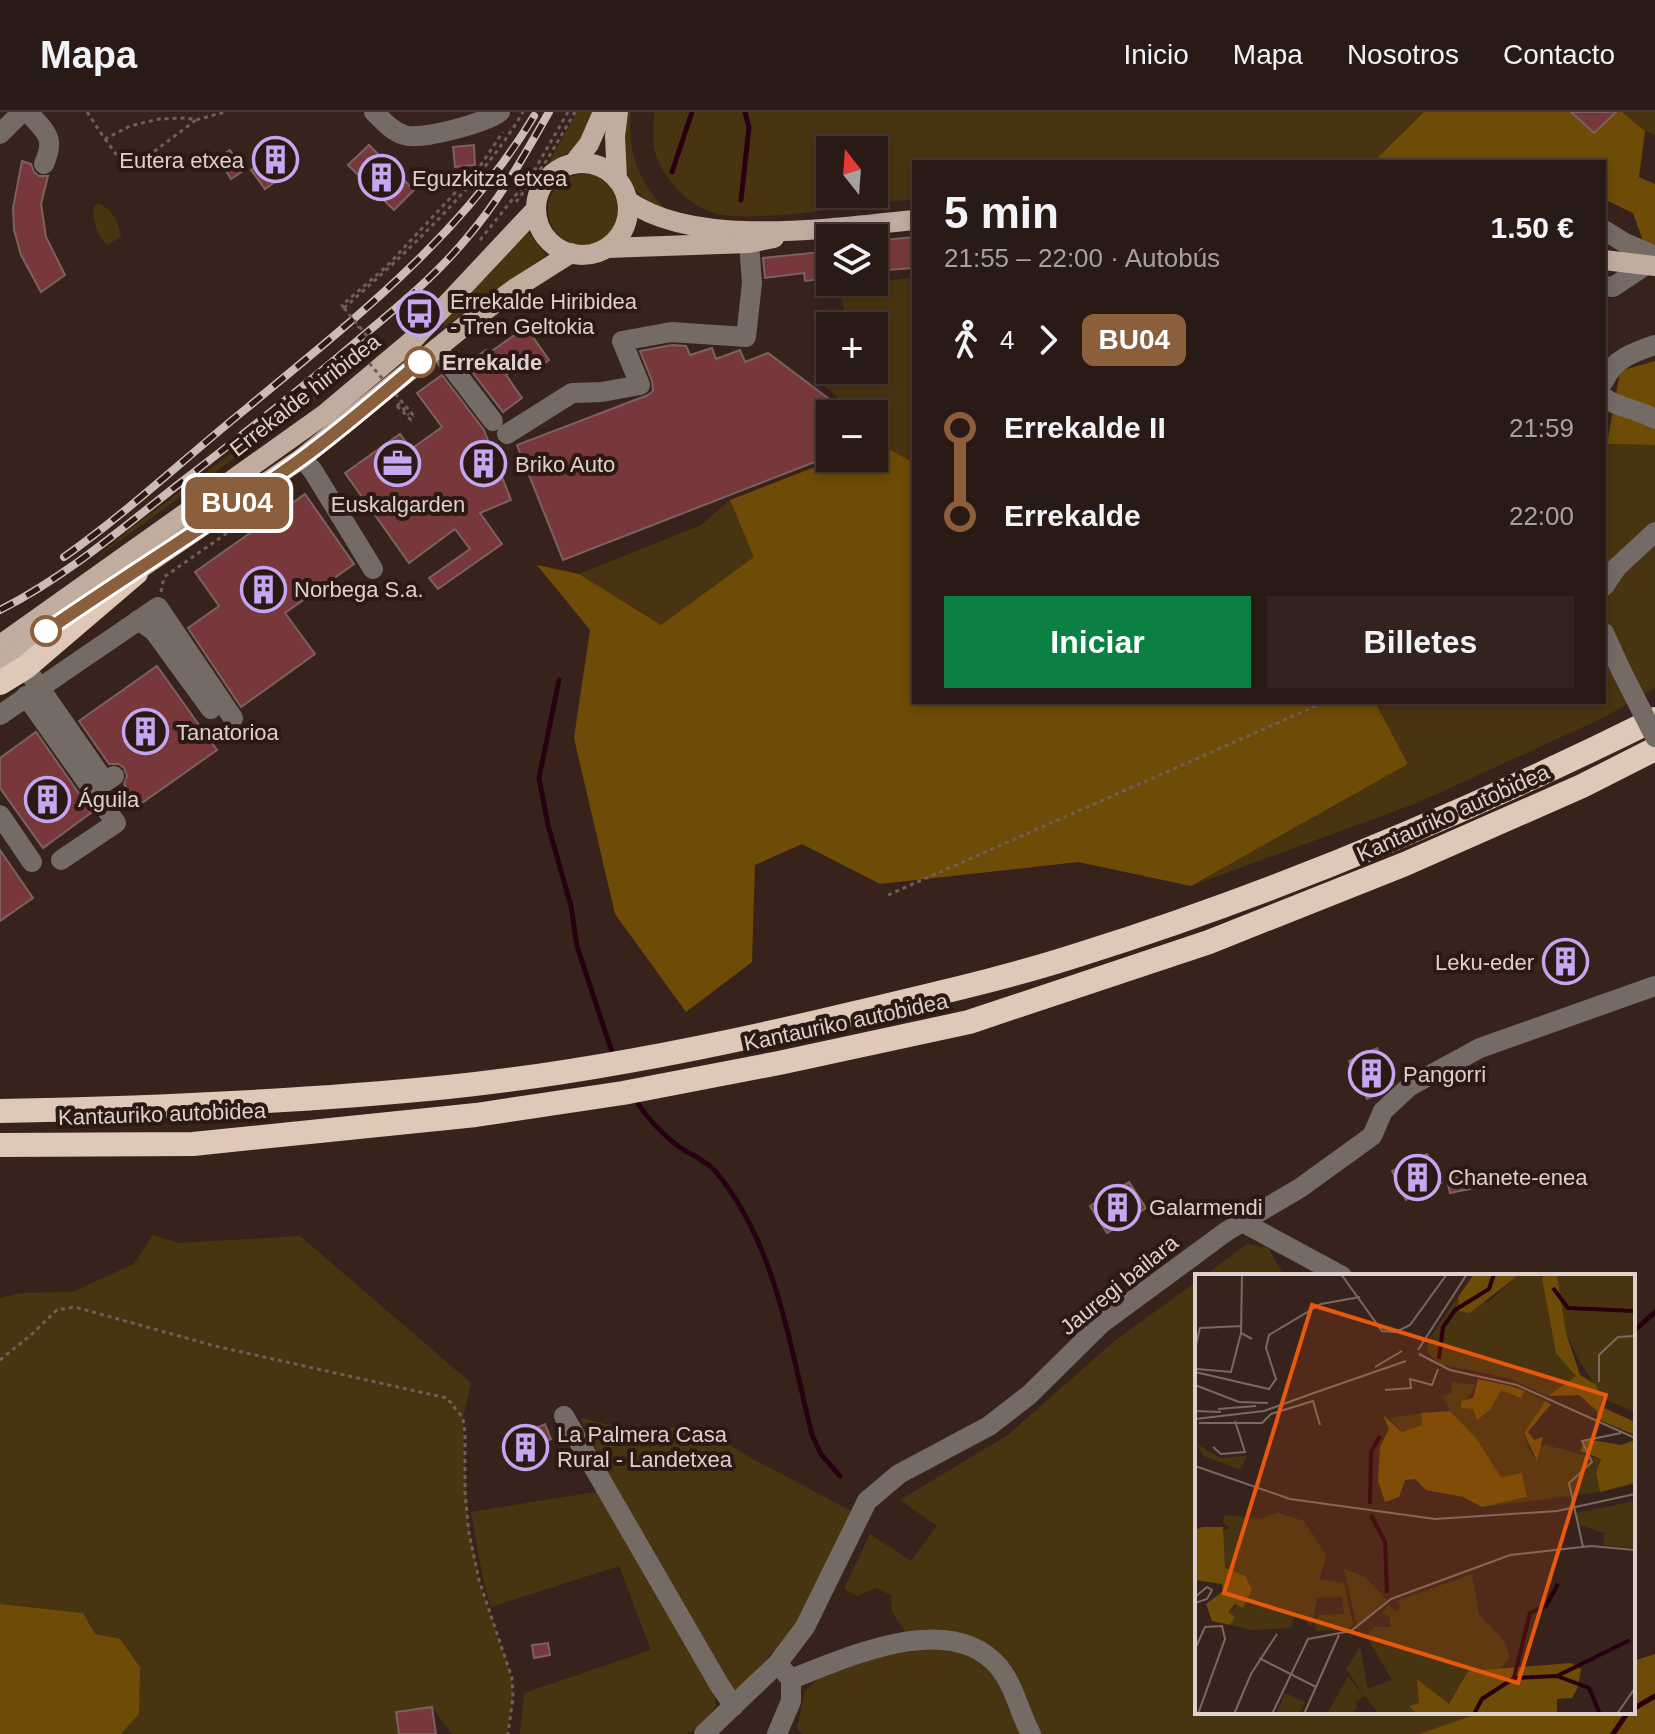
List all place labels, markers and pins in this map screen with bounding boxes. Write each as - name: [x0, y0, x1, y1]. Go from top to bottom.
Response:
- building icon: Eutera etxea: [251, 136, 299, 184]
- place label: Eutera etxea: [119, 148, 245, 173]
- building icon: Eguzkitza etxea: [357, 154, 405, 202]
- place label: Eguzkitza etxea: [412, 166, 568, 191]
- place label: Errekalde Hiribidea - Tren Geltokia: [450, 289, 638, 339]
- bus stop icon: Errekalde Hiribidea - Tren Geltokia: [395, 290, 443, 338]
- marker: Errekalde: [405, 347, 435, 377]
- place label: Errekalde: [442, 350, 542, 375]
- office icon: Euskalgarden: [374, 439, 422, 487]
- building icon: Briko Auto: [460, 440, 508, 488]
- place label: Briko Auto: [515, 452, 615, 477]
- place label: Euskalgarden: [331, 492, 465, 517]
- building icon: Norbega S.a.: [239, 565, 287, 613]
- place label: Norbega S.a.: [294, 577, 424, 602]
- unlabelled marker: [31, 616, 61, 646]
- building icon: Tanatorioa: [121, 708, 169, 756]
- place label: Tanatorioa: [176, 720, 280, 745]
- building icon: Águila: [23, 775, 71, 823]
- place label: Águila: [78, 787, 140, 812]
- building icon: Leku-eder: [1541, 938, 1589, 986]
- place label: Leku-eder: [1435, 950, 1534, 975]
- building icon: Pangorri: [1348, 1050, 1396, 1098]
- place label: Pangorri: [1403, 1062, 1486, 1087]
- building icon: Chanete-enea: [1393, 1153, 1441, 1201]
- place label: Chanete-enea: [1448, 1165, 1588, 1190]
- building icon: Galarmendi: [1094, 1183, 1142, 1231]
- place label: Galarmendi: [1149, 1195, 1263, 1220]
- place label: La Palmera Casa Rural - Landetxea: [557, 1422, 733, 1472]
- building icon: La Palmera Casa Rural - Landetxea: [502, 1423, 550, 1471]

